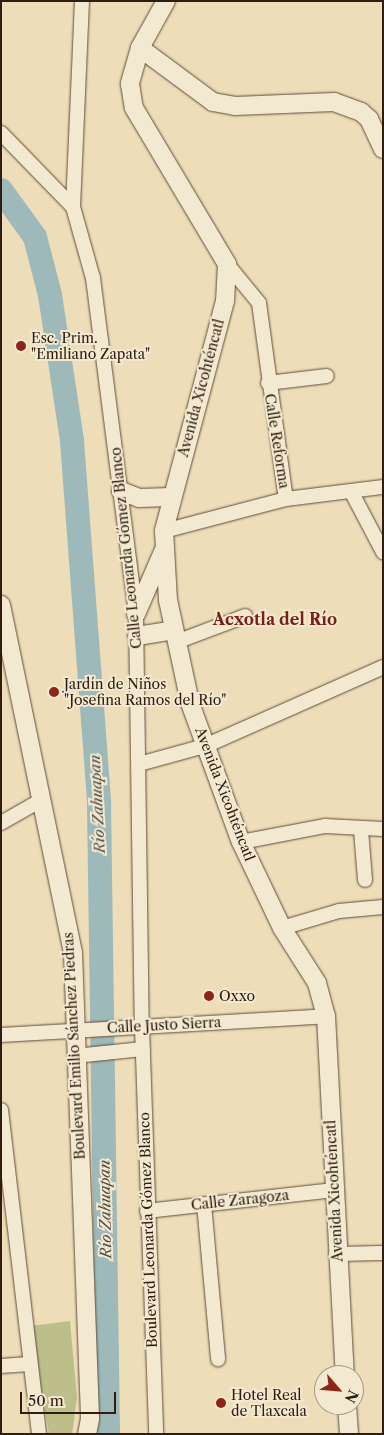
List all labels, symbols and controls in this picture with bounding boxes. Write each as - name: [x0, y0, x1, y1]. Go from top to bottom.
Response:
- street label: Avenida Xicohténcatl: [174, 317, 228, 459]
- place label: Esc. Prim. "Emiliano Zapata": [31, 330, 150, 362]
- marker: Esc. Prim. "Emiliano Zapata": [15, 340, 27, 352]
- street label: Calle Reforma: [261, 392, 293, 490]
- street label: Calle Leonarda Gómez Blanco: [107, 446, 145, 650]
- district label: Acxotla del Río: [213, 609, 337, 629]
- place label: Jardín de Niños "Josefina Ramos del Río": [64, 676, 226, 709]
- marker: Jardín de Niños "Josefina Ramos del Río": [48, 686, 60, 698]
- street label: Avenida Xicohténcatl: [192, 724, 258, 864]
- water label: Río Zahuapan: [85, 754, 109, 854]
- street label: Boulevard Emilio Sánchez Piedras: [60, 932, 88, 1160]
- place label: Oxxo: [219, 988, 255, 1004]
- marker: Oxxo: [203, 990, 215, 1002]
- street label: Calle Justo Sierra: [106, 1014, 222, 1036]
- street label: Boulevard Leonarda Gómez Blanco: [135, 1112, 161, 1348]
- street label: Avenida Xicohténcatl: [322, 1119, 346, 1263]
- water label: Río Zahuapan: [95, 1160, 115, 1258]
- street label: Calle Zaragoza: [190, 1186, 290, 1214]
- north arrow: [314, 1365, 364, 1415]
- scale bar: [22, 1382, 119, 1414]
- place label: Hotel Real de Tlaxcala: [231, 1387, 307, 1420]
- text: N: [341, 1387, 362, 1406]
- text: 50 m: [28, 1391, 64, 1410]
- marker: Hotel Real de Tlaxcala: [215, 1397, 227, 1409]

